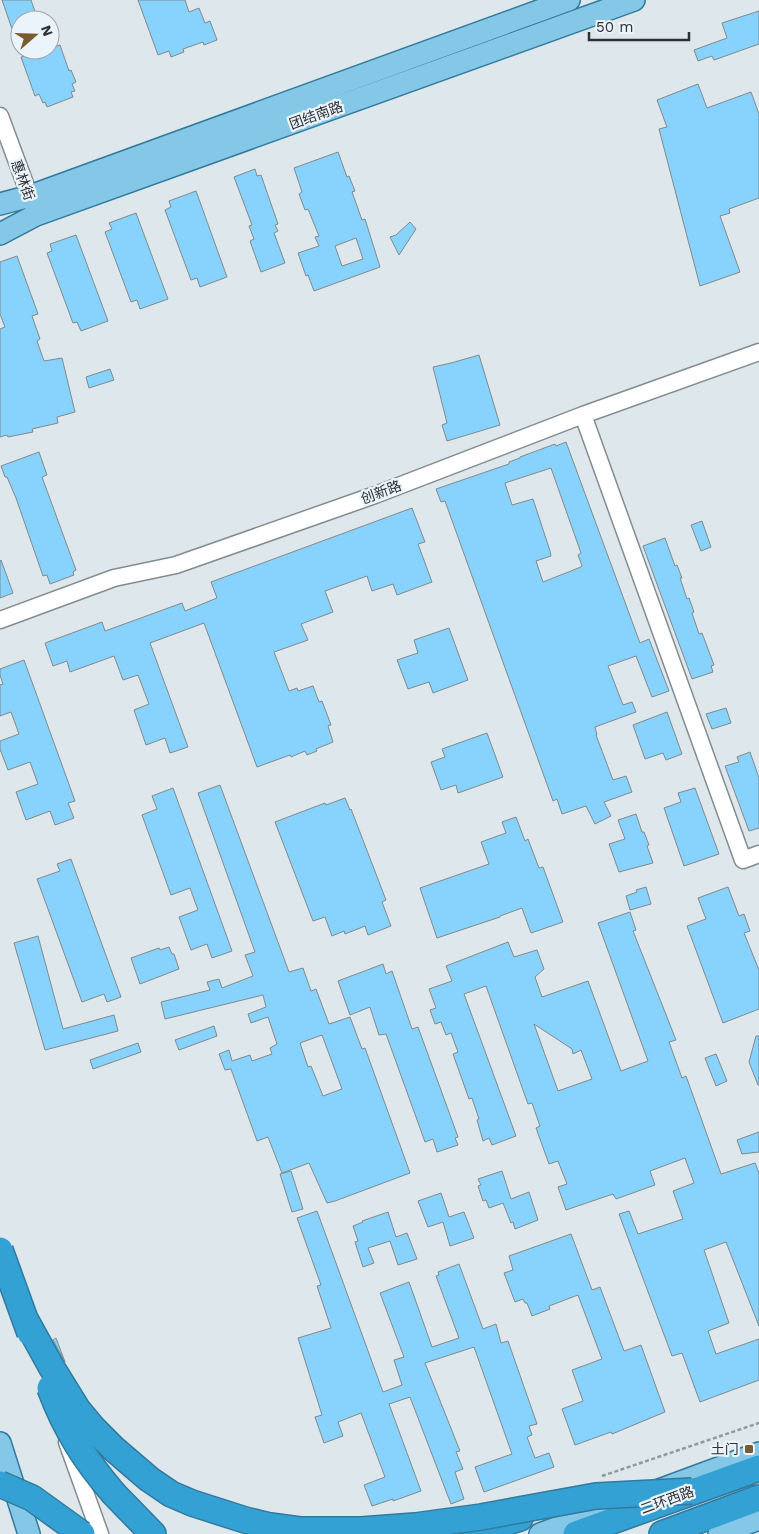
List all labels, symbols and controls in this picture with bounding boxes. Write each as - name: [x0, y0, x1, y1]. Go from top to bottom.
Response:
- north arrow: [10, 10, 60, 60]
- scale bar: [589, 10, 689, 42]
- text: 50 m: [596, 18, 633, 36]
- text: N: [38, 23, 57, 38]
- street label: 团结南路: [287, 98, 345, 132]
- street label: 惠林街: [8, 158, 38, 202]
- street label: 创新路: [359, 477, 403, 507]
- place label: 土门: [711, 1441, 739, 1457]
- marker: 土门: [743, 1443, 755, 1455]
- street label: 二环西路: [638, 1483, 696, 1517]

